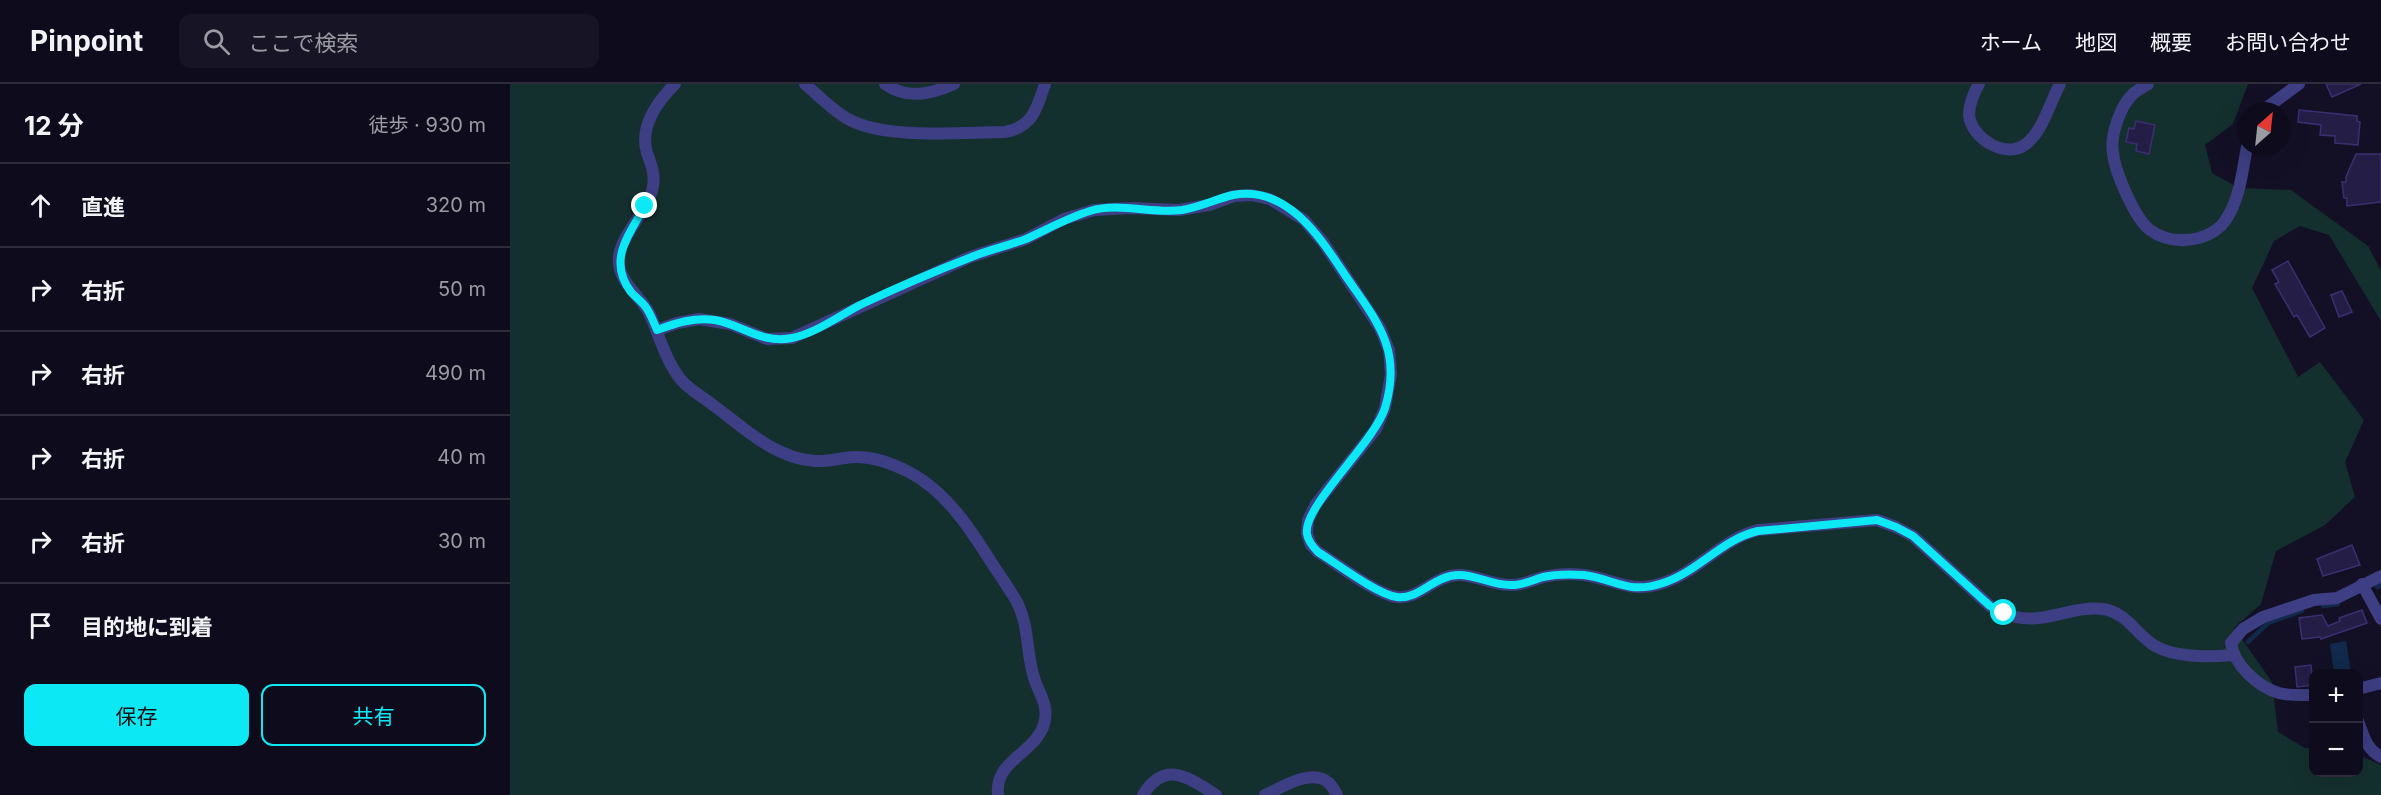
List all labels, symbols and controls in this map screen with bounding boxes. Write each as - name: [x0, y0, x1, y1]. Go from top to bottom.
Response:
- search box: [179, 14, 599, 68]
- text: Pinpoint: [30, 24, 143, 58]
- icon: search: [200, 25, 233, 58]
- text: ここで検索: [248, 30, 358, 56]
- text: ホーム: [1980, 30, 2042, 55]
- text: 地図: [2075, 30, 2117, 55]
- text: 概要: [2150, 30, 2192, 55]
- text: お問い合わせ: [2225, 30, 2351, 55]
- north arrow: [2237, 102, 2291, 156]
- text: 12 分: [24, 110, 84, 141]
- text: 徒歩 · 930 m: [368, 113, 486, 137]
- icon: ahead: [24, 189, 57, 222]
- route end: [631, 192, 657, 218]
- text: 320 m: [426, 193, 486, 217]
- text: 直進: [81, 194, 125, 220]
- icon: right: [24, 273, 57, 306]
- text: 50 m: [438, 277, 486, 301]
- text: 右折: [81, 278, 125, 304]
- icon: right: [24, 357, 57, 390]
- text: 490 m: [425, 361, 486, 385]
- text: 右折: [81, 362, 125, 388]
- icon: right: [24, 441, 57, 474]
- text: 40 m: [437, 445, 486, 469]
- text: 右折: [81, 446, 125, 472]
- icon: right: [24, 525, 57, 558]
- text: 30 m: [438, 529, 486, 553]
- text: 右折: [81, 530, 125, 556]
- route start: [1990, 599, 2016, 625]
- icon: arrive: [24, 609, 57, 642]
- text: 目的地に到着: [81, 614, 213, 640]
- map controls: [2309, 669, 2363, 777]
- button: +: [2309, 669, 2363, 723]
- button: 保存: [24, 684, 249, 746]
- button: 共有: [261, 684, 486, 746]
- button: −: [2309, 723, 2363, 777]

